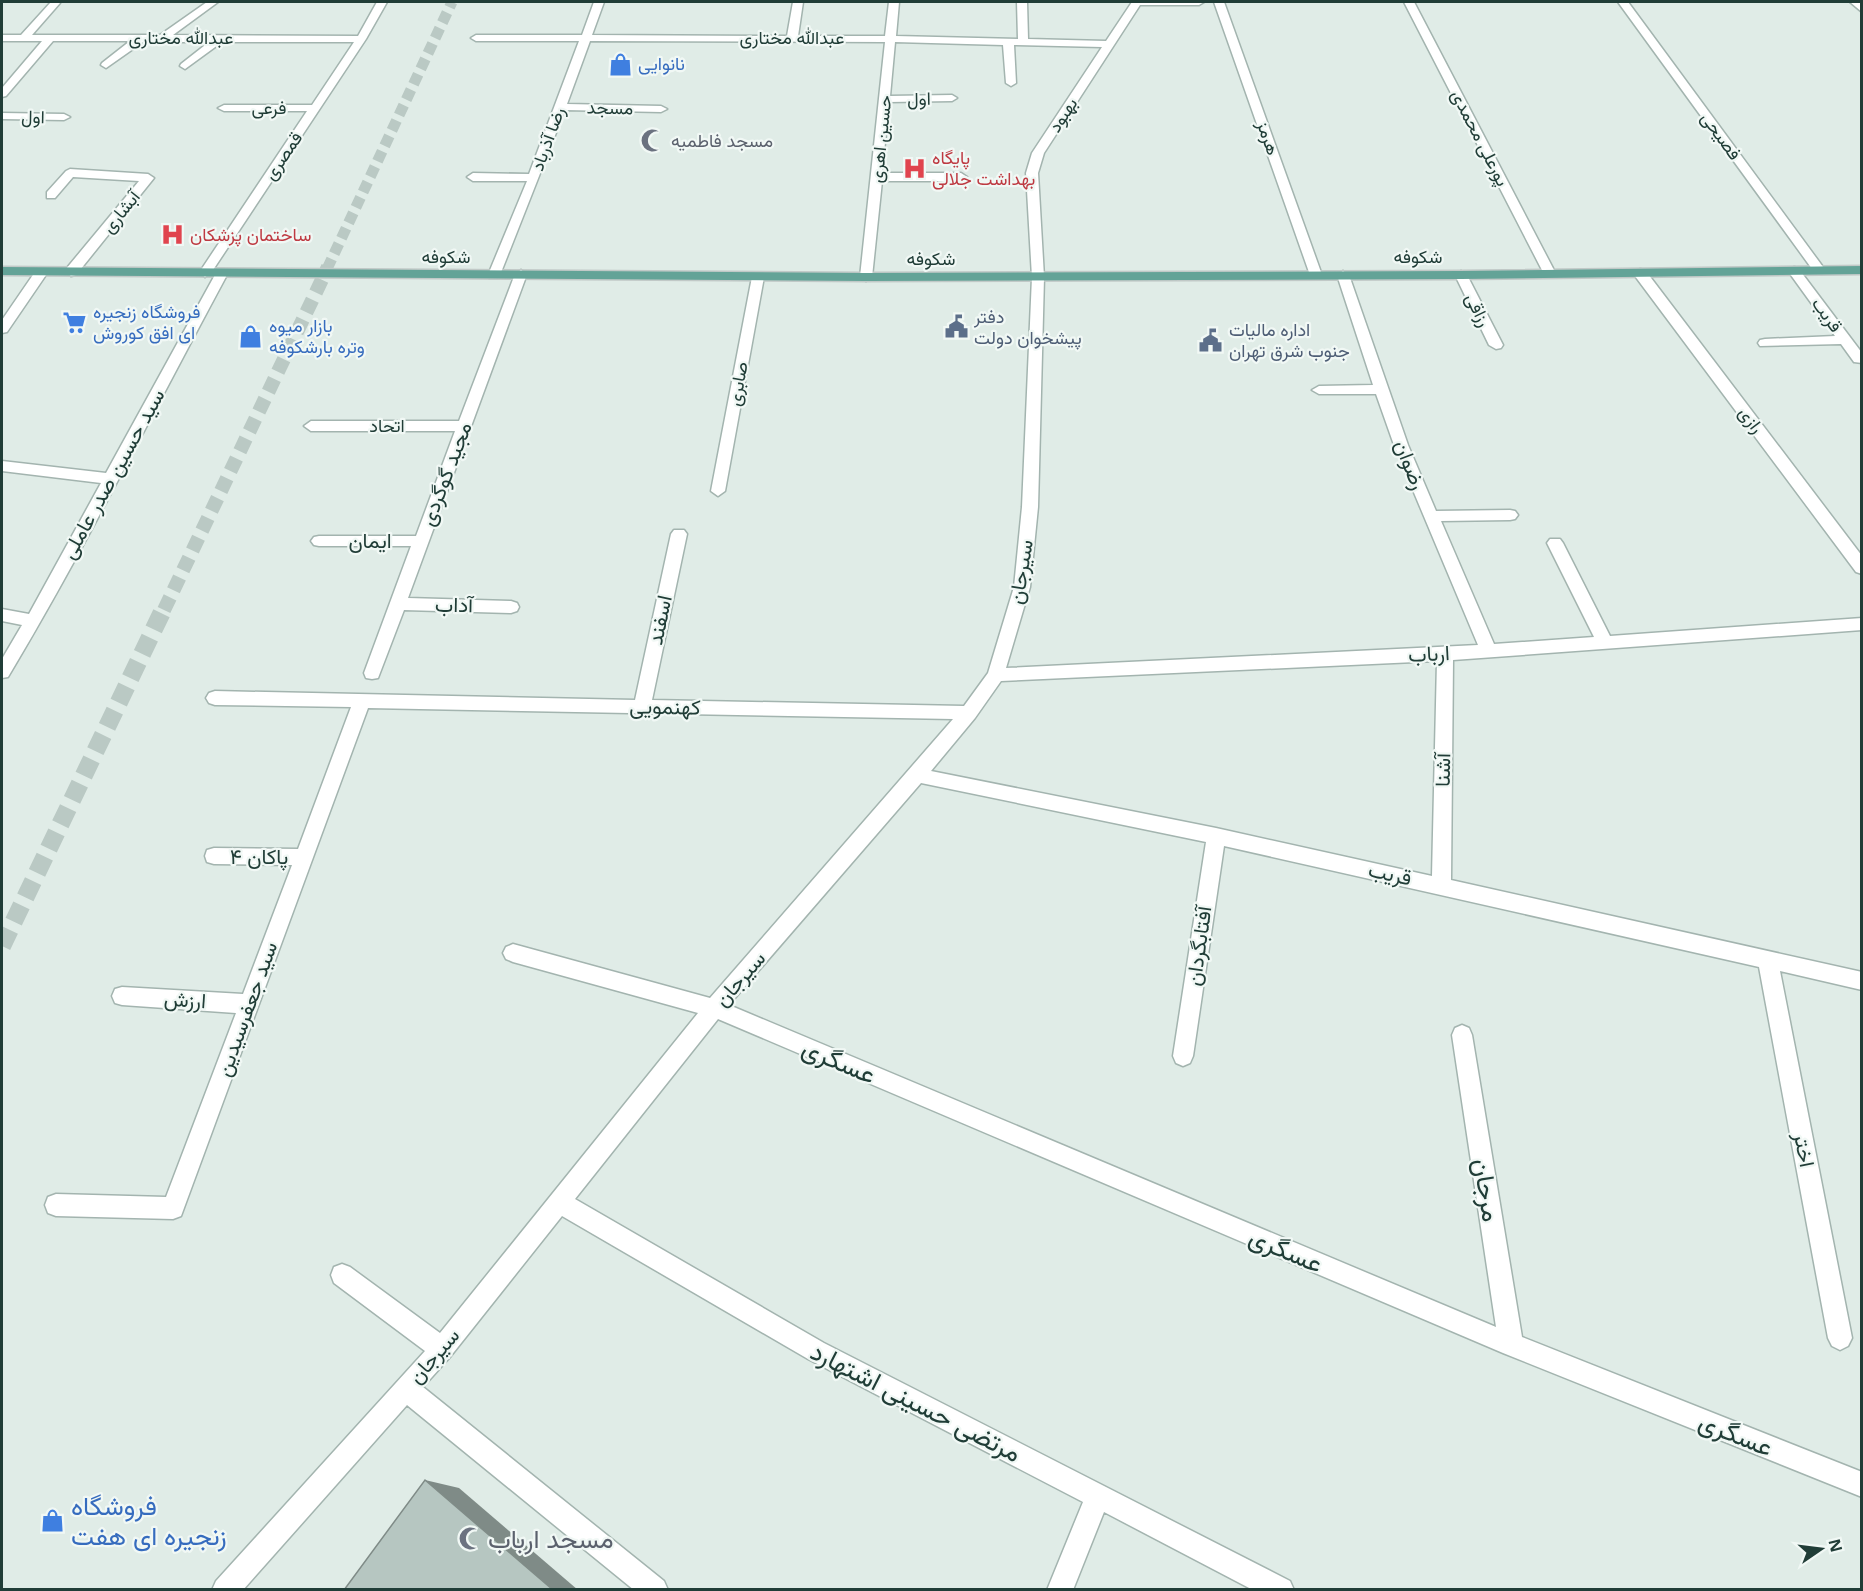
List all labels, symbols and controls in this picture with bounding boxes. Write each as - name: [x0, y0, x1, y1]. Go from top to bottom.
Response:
- street label: عبدالله مختاری: [129, 25, 233, 49]
- street label: عبدالله مختاری: [740, 25, 844, 49]
- shop icon: نانوایی: [607, 51, 633, 77]
- place label: نانوایی: [638, 51, 685, 75]
- street label: پورعلی محمدی: [1445, 85, 1515, 190]
- street label: اول: [907, 86, 931, 110]
- street label: بهبود: [1042, 92, 1082, 137]
- street label: حسین اهری: [863, 94, 897, 184]
- street label: فرعی: [252, 95, 286, 119]
- street label: مسجد: [586, 95, 634, 119]
- street label: رضا آذرباد: [524, 103, 570, 174]
- street label: اول: [21, 104, 45, 128]
- street label: فصیحی: [1696, 106, 1747, 164]
- street label: هرمز: [1252, 116, 1286, 158]
- street label: قمصری: [257, 126, 307, 184]
- mosque icon: مسجد فاطمیه: [640, 128, 666, 154]
- place label: مسجد فاطمیه: [671, 128, 773, 152]
- place label: پایگاه بهداشت جلالی: [932, 145, 1035, 190]
- hospital icon: پایگاه بهداشت جلالی: [901, 155, 927, 181]
- street label: آبشاری: [96, 184, 146, 238]
- hospital icon: ساختمان پزشکان: [159, 222, 185, 248]
- place label: ساختمان پزشکان: [190, 222, 311, 247]
- street label: شکوفه: [422, 244, 470, 268]
- street label: شکوفه: [1394, 244, 1442, 268]
- street label: شکوفه: [907, 246, 955, 270]
- street label: رزاقی: [1460, 289, 1497, 331]
- street label: قریب: [1807, 292, 1849, 337]
- place label: فروشگاه زنجیره ای افق کوروش: [93, 299, 200, 344]
- place label: دفتر پیشخوان دولت: [973, 304, 1082, 350]
- supermarket icon: فروشگاه زنجیره ای افق کوروش: [62, 309, 88, 335]
- place label: بازار میوه وتره بارشکوفه: [269, 313, 365, 358]
- public building icon: دفتر پیشخوان دولت: [943, 314, 969, 340]
- place label: اداره مالیات جنوب شرق تهران: [1229, 317, 1350, 362]
- shop icon: بازار میوه وتره بارشکوفه: [238, 323, 264, 349]
- public building icon: اداره مالیات جنوب شرق تهران: [1198, 327, 1224, 353]
- street label: صابری: [721, 360, 753, 408]
- street label: سید حسین صدر عاملی: [54, 383, 171, 564]
- street label: رازی: [1734, 401, 1770, 438]
- street label: اتحاد: [369, 413, 405, 437]
- street label: مجید گوگردی: [412, 418, 478, 530]
- street label: رضوان: [1389, 436, 1433, 494]
- street label: ایمان: [348, 526, 392, 554]
- street label: سیرجان: [1001, 537, 1039, 606]
- street label: آداب: [435, 590, 475, 618]
- street label: اسفند: [640, 592, 678, 647]
- street label: ارباب: [1407, 638, 1450, 668]
- street label: کهنمویی: [629, 691, 701, 721]
- street label: آشنا: [1428, 751, 1456, 787]
- street label: پاکان ۴: [230, 842, 288, 871]
- street label: قریب: [1366, 855, 1415, 891]
- street label: آفتابگردان: [1179, 902, 1218, 988]
- street label: سید جعفرسیدین: [209, 937, 283, 1080]
- street label: سیرجان: [707, 945, 771, 1012]
- street label: ارزش: [163, 984, 207, 1014]
- street label: عسگری: [797, 1028, 882, 1092]
- street label: اختر: [1788, 1129, 1822, 1169]
- street label: مرجان: [1465, 1156, 1511, 1224]
- street label: عسگری: [1244, 1217, 1329, 1281]
- street label: سیرجان: [401, 1322, 465, 1389]
- street label: مرتضی حسینی اشتهارد: [805, 1332, 1028, 1470]
- street label: عسگری: [1694, 1402, 1779, 1464]
- place label: فروشگاه زنجیره ای هفت: [71, 1487, 227, 1553]
- shop icon: فروشگاه زنجیره ای هفت: [40, 1508, 66, 1534]
- north arrow: [1791, 1519, 1851, 1579]
- place label: مسجد ارباب: [488, 1520, 614, 1556]
- mosque icon: مسجد ارباب: [457, 1526, 483, 1552]
- text: N: [1823, 1536, 1848, 1554]

